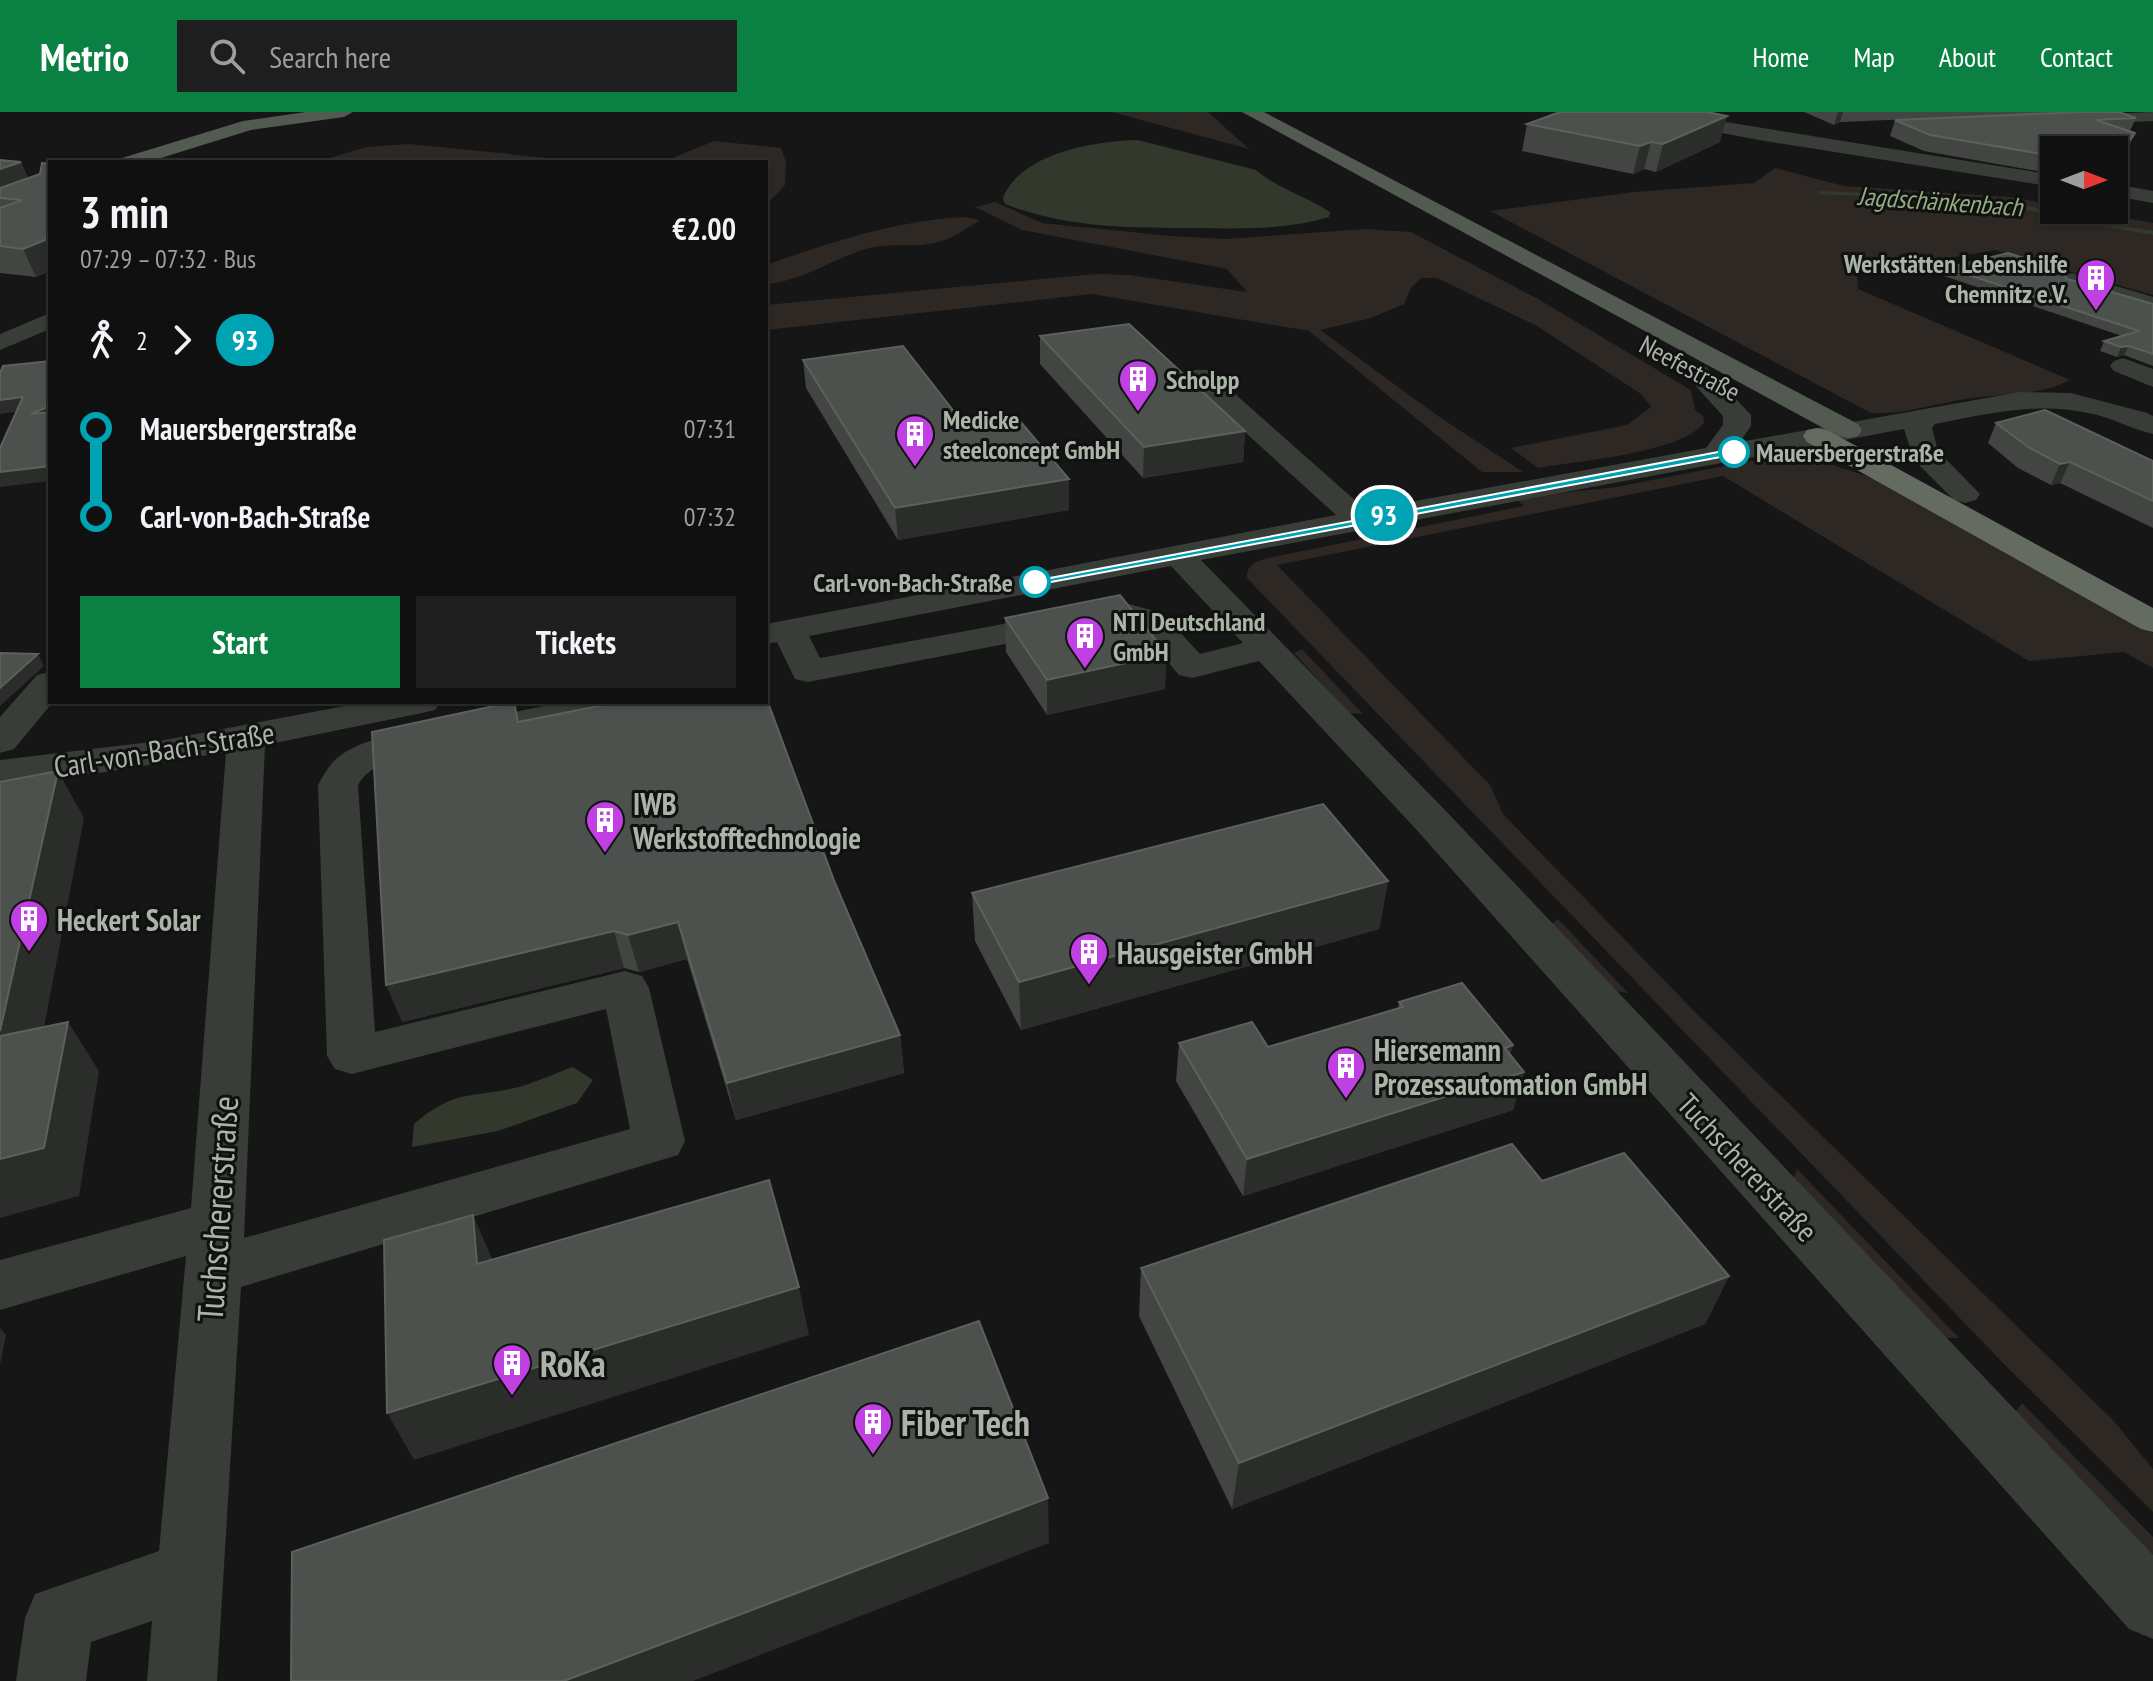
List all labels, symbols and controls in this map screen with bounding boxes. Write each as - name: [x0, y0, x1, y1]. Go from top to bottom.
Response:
- search box: [177, 20, 737, 92]
- text: Metrio: [40, 32, 129, 81]
- icon: search: [205, 34, 249, 78]
- text: Search here: [269, 37, 391, 76]
- text: Home: [1753, 38, 1809, 75]
- text: Map: [1853, 38, 1895, 75]
- text: About: [1939, 38, 1996, 75]
- text: Contact: [2040, 38, 2113, 75]
- north arrow: [2040, 136, 2128, 224]
- map controls: [2040, 136, 2128, 224]
- water label: Jagdschänkenbach: [1856, 179, 2025, 223]
- text: 3 min: [80, 183, 169, 240]
- text: €2.00: [672, 209, 736, 248]
- text: 07:29 – 07:32 · Bus: [80, 242, 256, 275]
- place label: Werkstätten Lebenshilfe Chemnitz e.V.: [1843, 247, 2068, 310]
- building icon: Werkstätten Lebenshilfe Chemnitz e.V.: [2075, 257, 2117, 312]
- icon: walk: [80, 318, 124, 362]
- icon: forward: [160, 318, 204, 362]
- text: 93: [232, 321, 258, 358]
- text: 2: [136, 324, 148, 357]
- street label: Neefestraße: [1634, 328, 1746, 408]
- building icon: Scholpp: [1117, 358, 1159, 413]
- place label: Scholpp: [1166, 363, 1239, 396]
- place label: Medicke steelconcept GmbH: [943, 403, 1120, 466]
- text: Mauersbergerstraße: [140, 409, 357, 448]
- text: 07:31: [684, 412, 736, 445]
- building icon: Medicke steelconcept GmbH: [894, 413, 936, 468]
- place label: Mauersbergerstraße: [1756, 436, 1944, 469]
- marker: Mauersbergerstraße: [1719, 437, 1749, 467]
- line badge: 93: [1348, 489, 1420, 541]
- text: 93: [1371, 496, 1397, 533]
- text: Carl-von-Bach-Straße: [140, 497, 370, 536]
- text: 07:32: [684, 500, 736, 533]
- place label: Carl-von-Bach-Straße: [813, 566, 1013, 599]
- marker: Carl-von-Bach-Straße: [1020, 567, 1050, 597]
- button: Start: [80, 596, 400, 688]
- button: Tickets: [416, 596, 736, 688]
- place label: NTI Deutschland GmbH: [1113, 605, 1265, 668]
- building icon: NTI Deutschland GmbH: [1064, 615, 1106, 670]
- street label: Carl-von-Bach-Straße: [51, 712, 277, 786]
- place label: IWB Werkstofftechnologie: [632, 784, 861, 857]
- building icon: IWB Werkstofftechnologie: [584, 799, 626, 854]
- building icon: Heckert Solar: [8, 898, 50, 953]
- place label: Heckert Solar: [57, 900, 201, 939]
- building icon: Hausgeister GmbH: [1068, 931, 1110, 986]
- place label: Hausgeister GmbH: [1117, 933, 1313, 972]
- place label: Hiersemann Prozessautomation GmbH: [1374, 1030, 1647, 1103]
- building icon: Hiersemann Prozessautomation GmbH: [1325, 1045, 1367, 1100]
- street label: Tuchschererstraße: [1669, 1085, 1827, 1249]
- street label: Tuchschererstraße: [186, 1094, 248, 1324]
- place label: RoKa: [540, 1340, 606, 1387]
- building icon: RoKa: [491, 1342, 533, 1397]
- place label: Fiber Tech: [901, 1399, 1030, 1446]
- building icon: Fiber Tech: [852, 1401, 894, 1456]

